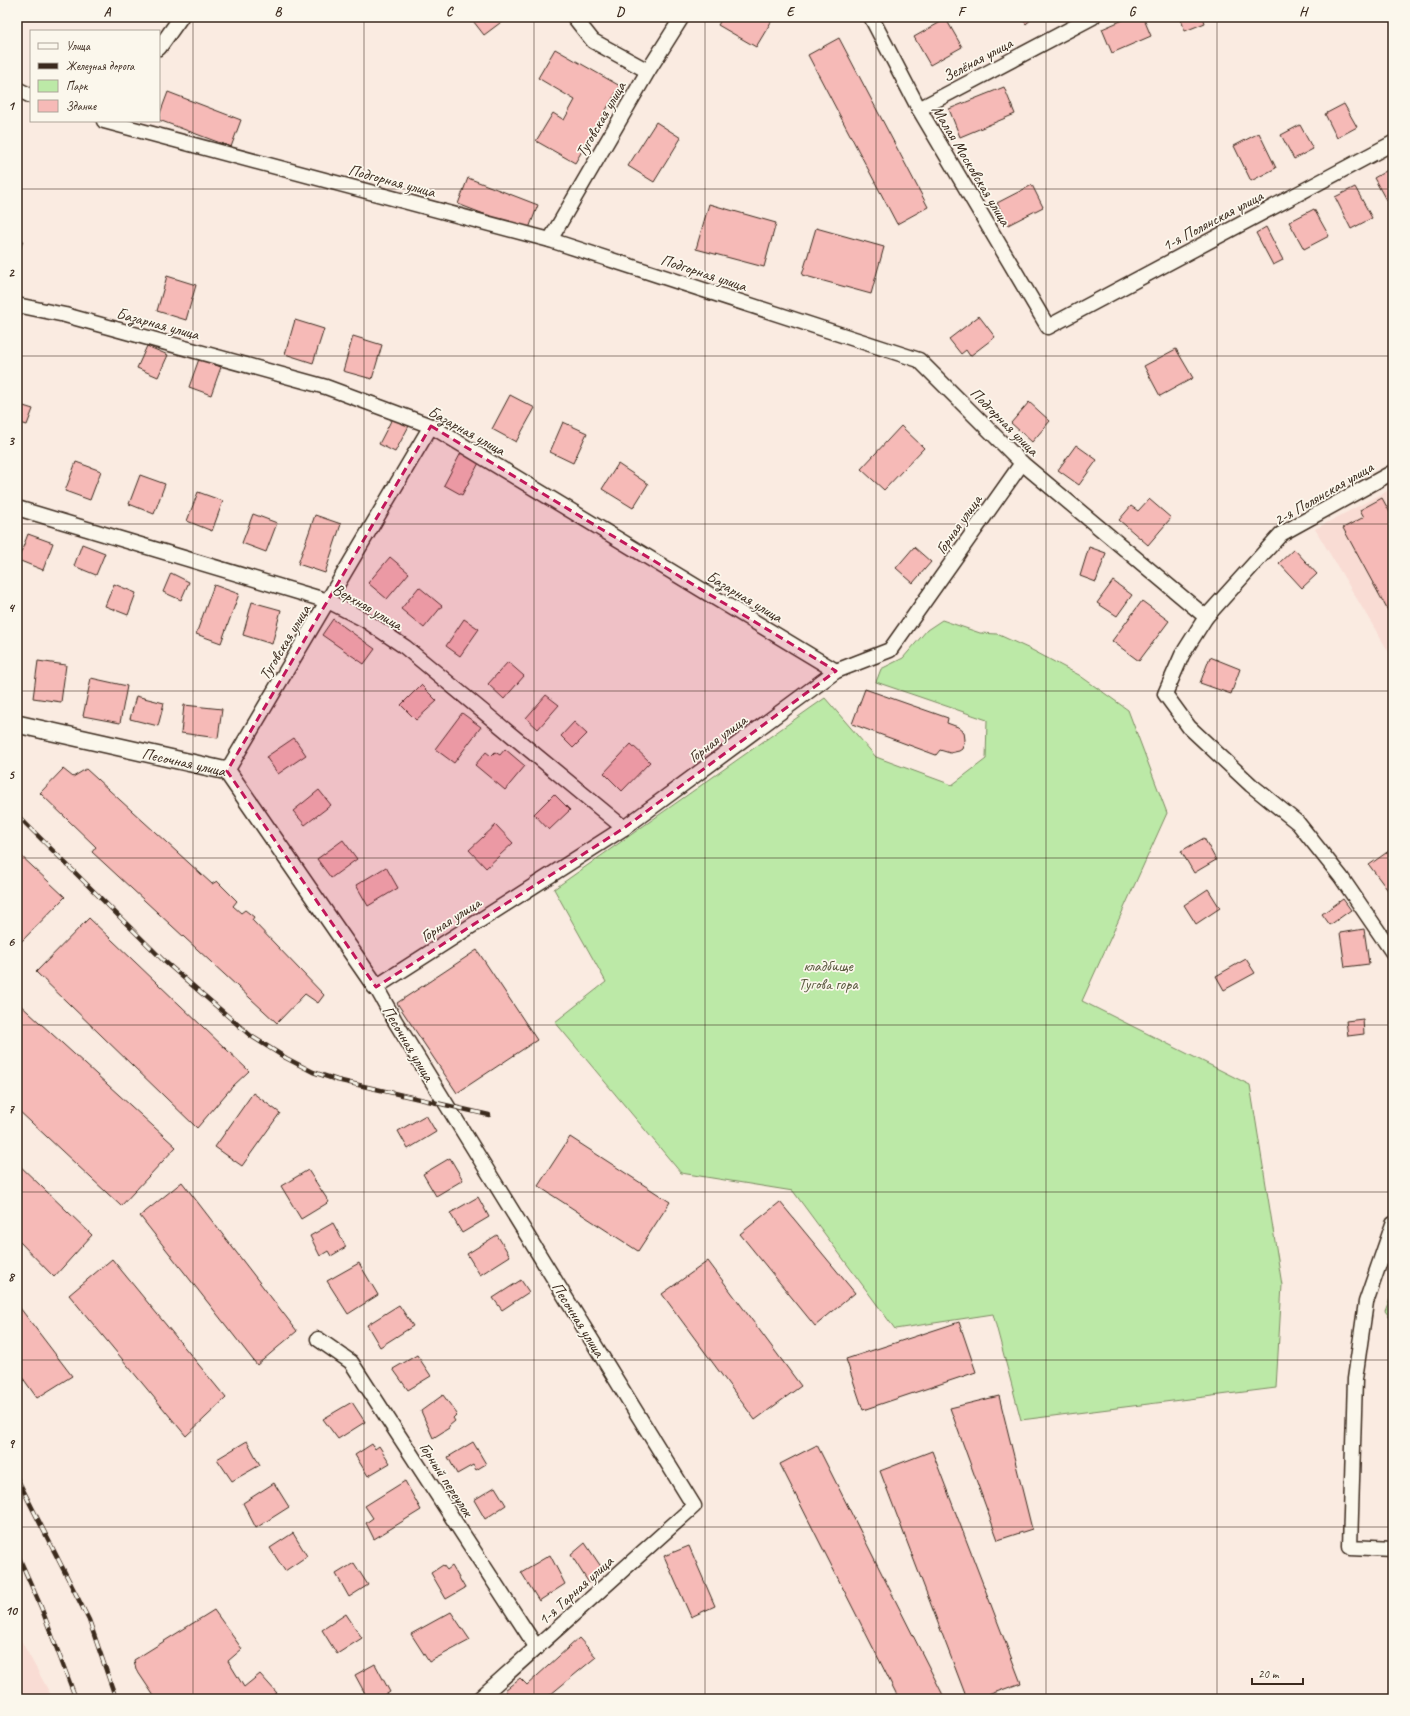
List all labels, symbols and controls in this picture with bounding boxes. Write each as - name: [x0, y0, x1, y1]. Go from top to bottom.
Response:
- text: A: [104, 4, 112, 20]
- text: B: [275, 4, 283, 20]
- text: C: [446, 4, 454, 20]
- text: D: [616, 4, 625, 20]
- text: E: [787, 4, 796, 20]
- text: F: [958, 4, 967, 20]
- text: G: [1129, 4, 1137, 20]
- text: H: [1299, 4, 1309, 20]
- legend: [30, 30, 160, 122]
- street label: Зелёная улица: [939, 32, 1017, 87]
- text: Улица: [66, 38, 91, 54]
- text: Железная дорога: [66, 58, 135, 74]
- street label: Туговская улица: [571, 77, 631, 161]
- text: Парк: [66, 78, 89, 94]
- text: 1: [8, 98, 16, 114]
- text: Здание: [66, 98, 97, 114]
- street label: Малая Московская улица: [927, 102, 1016, 230]
- street label: Подгорная улица: [346, 160, 438, 202]
- street label: 1-я Полянская улица: [1159, 185, 1268, 256]
- street label: Подгорная улица: [658, 250, 750, 297]
- text: 2: [8, 265, 15, 281]
- street label: Базарная улица: [114, 303, 202, 345]
- street label: Подгорная улица: [966, 383, 1044, 461]
- street label: Базарная улица: [425, 402, 509, 461]
- text: 3: [8, 433, 15, 449]
- street label: 2-я Полянская улица: [1270, 457, 1378, 530]
- street label: Горная улица: [931, 490, 987, 558]
- street label: Базарная улица: [703, 566, 787, 628]
- street label: Верхняя улица: [329, 579, 407, 635]
- text: 4: [8, 600, 16, 616]
- street label: Туговская улица: [255, 601, 316, 684]
- street label: Горная улица: [685, 710, 752, 767]
- street label: Песочная улица: [140, 743, 228, 782]
- text: 5: [8, 767, 15, 783]
- street label: Горная улица: [417, 892, 486, 947]
- text: 6: [8, 934, 15, 950]
- park label: кладбище Тугова гора: [798, 956, 859, 994]
- street label: Песочная улица: [378, 1002, 439, 1086]
- text: 7: [8, 1101, 15, 1117]
- text: 8: [8, 1269, 16, 1285]
- street label: Песочная улица: [547, 1278, 610, 1362]
- text: 9: [8, 1436, 15, 1452]
- street label: Горный переулок: [415, 1439, 479, 1522]
- street label: 1-я Тарная улица: [534, 1551, 618, 1630]
- text: 10: [5, 1603, 18, 1619]
- scale bar: [1252, 1660, 1303, 1686]
- text: 20 m: [1258, 1666, 1280, 1682]

